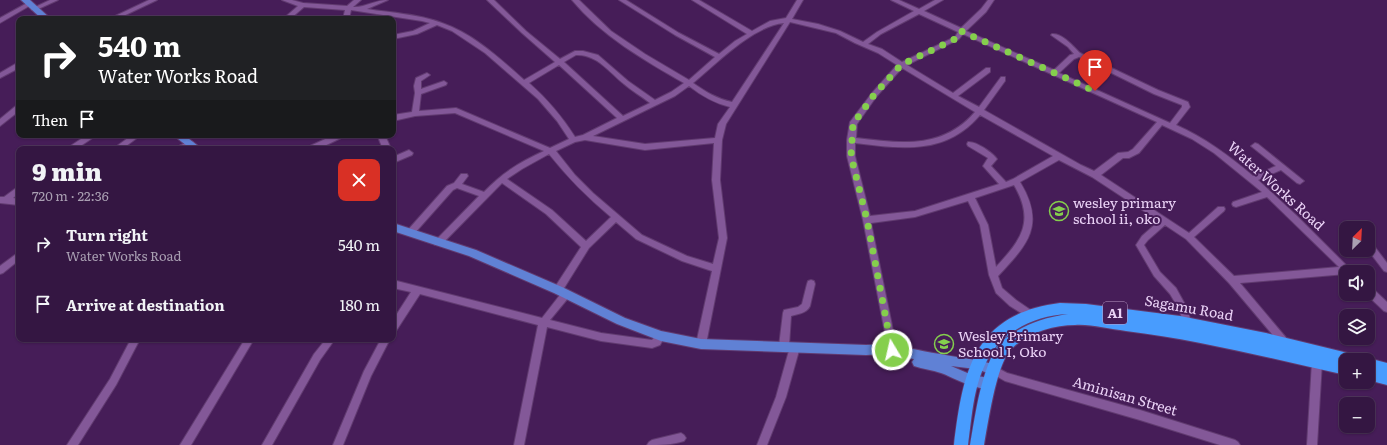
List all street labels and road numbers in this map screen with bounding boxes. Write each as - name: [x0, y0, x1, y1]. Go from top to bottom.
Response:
- street label: Water Works Road: [1224, 136, 1330, 235]
- street label: Sagamu Road: [1143, 289, 1236, 325]
- road number: A1: [1103, 302, 1127, 324]
- street label: Aminisan Street: [1071, 371, 1180, 420]

